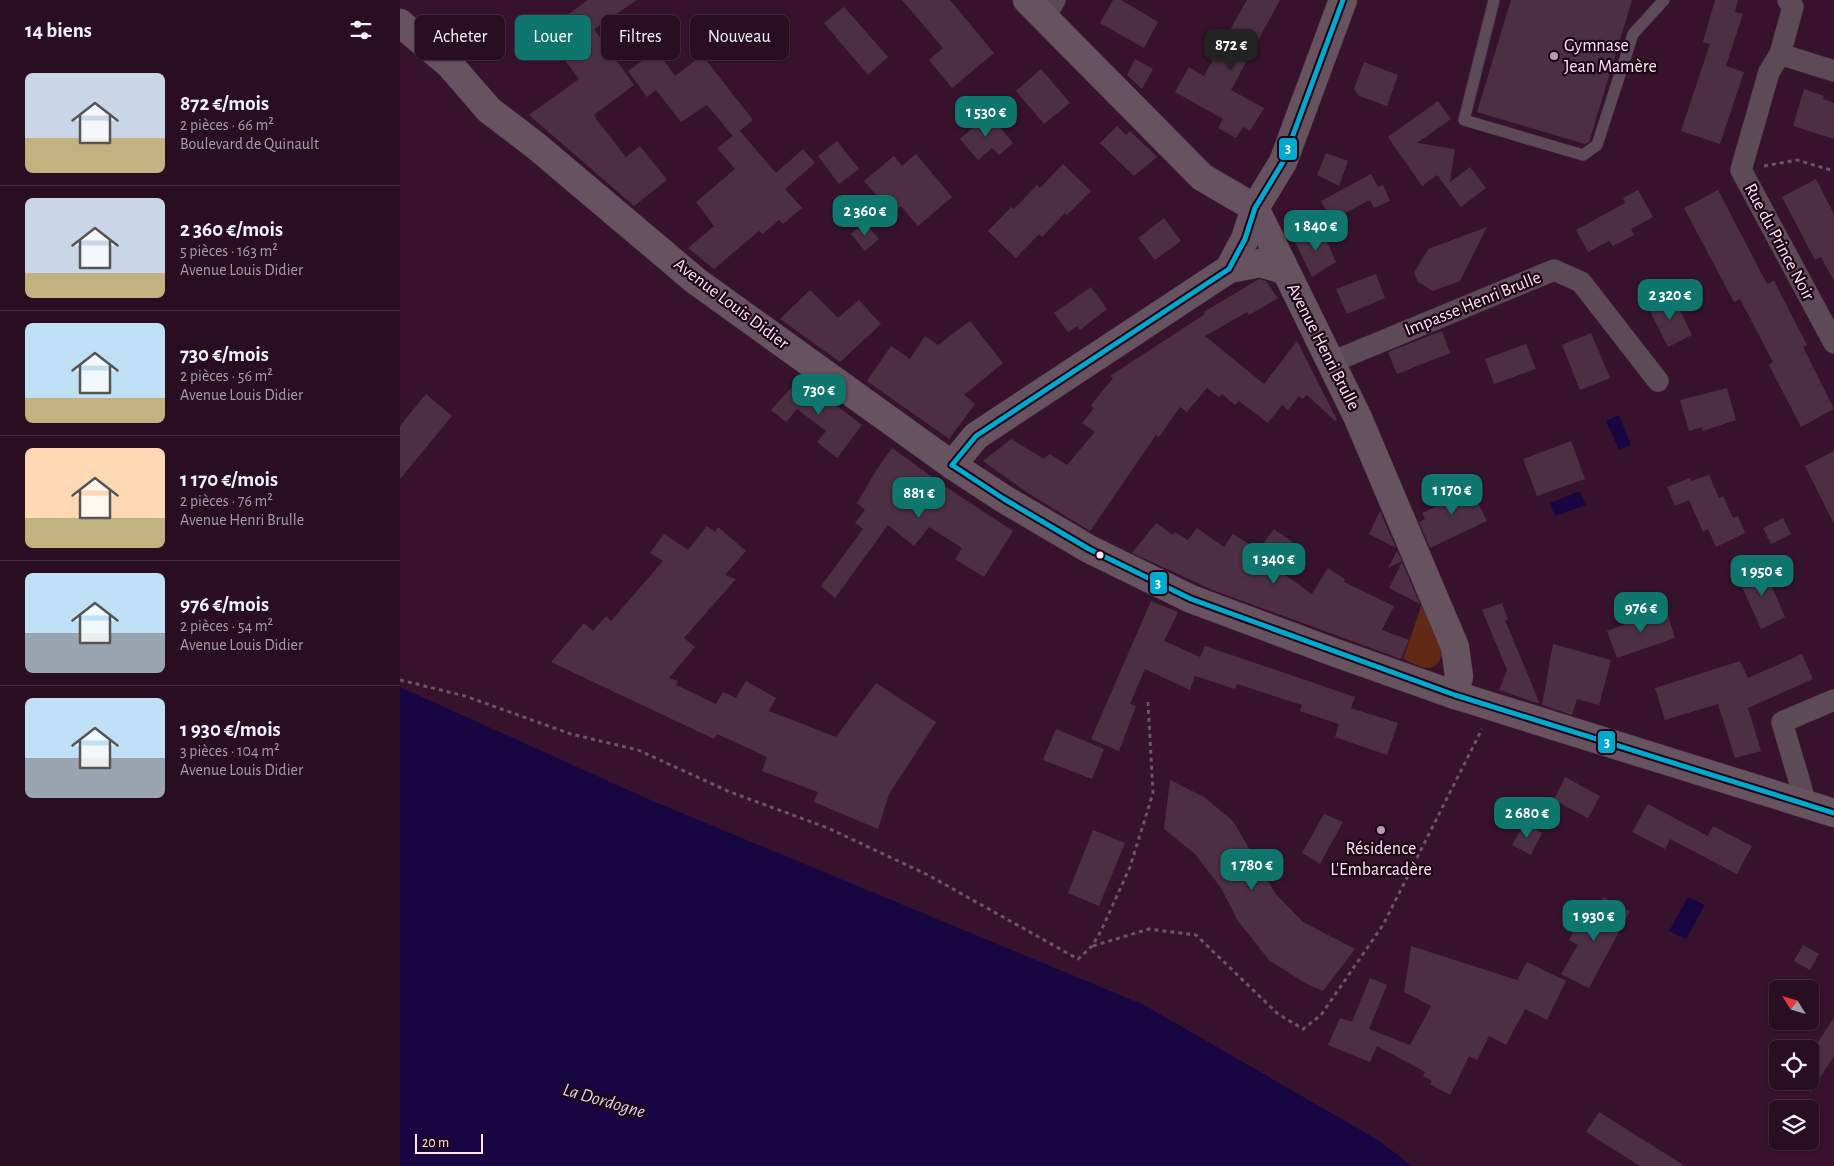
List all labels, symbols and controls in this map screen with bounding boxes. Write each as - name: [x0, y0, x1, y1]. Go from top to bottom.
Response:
- chip: Acheter: [415, 15, 505, 60]
- chip: Louer: [515, 15, 591, 60]
- chip: Filtres: [601, 15, 680, 60]
- chip: Nouveau: [690, 15, 789, 60]
- icon: filters: [347, 16, 375, 44]
- text: 14 biens: [25, 20, 92, 41]
- pin: 872 €: [1196, 28, 1266, 71]
- text: 872 €: [1215, 37, 1247, 53]
- place label: Gymnase Jean Mamère: [1564, 37, 1657, 76]
- marker: Gymnase Jean Mamère: [1548, 50, 1560, 62]
- icon: home: [65, 93, 125, 153]
- text: 872 €/mois: [180, 93, 269, 114]
- pin: 1 530 €: [940, 96, 1032, 138]
- text: 1 530 €: [966, 104, 1006, 120]
- text: 2 pièces · 66 m²: [180, 117, 274, 133]
- text: Boulevard de Quinault: [180, 136, 319, 152]
- line badge: 3: [1278, 137, 1298, 161]
- text: 3: [1285, 142, 1291, 156]
- street label: Rue du Prince Noir: [1741, 181, 1817, 303]
- pin: 2 360 €: [819, 194, 911, 237]
- text: 2 360 €: [844, 203, 886, 219]
- pin: 1 840 €: [1270, 210, 1362, 252]
- icon: home: [65, 218, 125, 278]
- text: 1 840 €: [1295, 218, 1337, 234]
- text: 2 360 €/mois: [180, 219, 283, 240]
- text: 5 pièces · 163 m²: [180, 243, 278, 259]
- street label: Avenue Louis Didier: [670, 255, 792, 353]
- text: Avenue Louis Didier: [180, 262, 303, 278]
- street label: Impasse Henri Brulle: [1402, 268, 1544, 340]
- pin: 2 320 €: [1624, 278, 1716, 321]
- street label: Avenue Henri Brulle: [1283, 281, 1363, 413]
- text: 2 320 €: [1649, 287, 1691, 303]
- icon: home: [65, 343, 125, 403]
- text: 730 €/mois: [180, 344, 269, 365]
- text: 2 pièces · 56 m²: [180, 368, 273, 384]
- pin: 730 €: [784, 374, 854, 416]
- text: 730 €: [803, 382, 835, 398]
- text: Avenue Louis Didier: [180, 387, 303, 403]
- icon: home: [65, 468, 125, 528]
- text: 1 170 €/mois: [180, 469, 278, 490]
- pin: 1 170 €: [1406, 474, 1498, 516]
- pin: 881 €: [884, 476, 954, 519]
- text: 1 170 €: [1432, 482, 1472, 498]
- text: 881 €: [903, 485, 935, 501]
- text: 2 pièces · 76 m²: [180, 493, 273, 509]
- text: Avenue Henri Brulle: [180, 512, 304, 528]
- pin: 1 340 €: [1228, 542, 1320, 585]
- unlabelled marker: [1095, 550, 1105, 560]
- text: 1 340 €: [1253, 551, 1295, 567]
- pin: 1 950 €: [1716, 554, 1808, 597]
- text: 1 950 €: [1741, 563, 1783, 579]
- line badge: 3: [1149, 571, 1168, 595]
- text: 3: [1155, 577, 1161, 591]
- pin: 976 €: [1606, 592, 1676, 634]
- icon: home: [65, 593, 125, 653]
- text: 976 €/mois: [180, 594, 269, 615]
- text: 976 €: [1625, 600, 1657, 616]
- text: 2 pièces · 54 m²: [180, 618, 273, 634]
- text: Avenue Louis Didier: [180, 637, 303, 653]
- icon: home: [65, 718, 125, 778]
- text: 1 930 €/mois: [180, 719, 281, 740]
- line badge: 3: [1597, 730, 1616, 754]
- text: 3: [1604, 736, 1610, 750]
- text: 3 pièces · 104 m²: [180, 743, 280, 759]
- text: Avenue Louis Didier: [180, 762, 303, 778]
- pin: 2 680 €: [1481, 796, 1573, 839]
- text: 2 680 €: [1505, 805, 1549, 821]
- marker: Résidence L'Embarcadère: [1375, 824, 1387, 836]
- place label: Résidence L'Embarcadère: [1330, 840, 1432, 879]
- pin: 1 780 €: [1206, 848, 1298, 891]
- text: 1 780 €: [1231, 857, 1273, 873]
- pin: 1 930 €: [1548, 900, 1640, 942]
- text: 1 930 €: [1573, 908, 1615, 924]
- north arrow: [1769, 980, 1819, 1030]
- map controls: [1769, 980, 1819, 1150]
- button: locate: [1769, 1040, 1819, 1090]
- water label: La Dordogne: [561, 1080, 647, 1122]
- button: layers: [1769, 1100, 1819, 1150]
- scale bar: [415, 1131, 482, 1154]
- text: 20 m: [422, 1136, 449, 1150]

